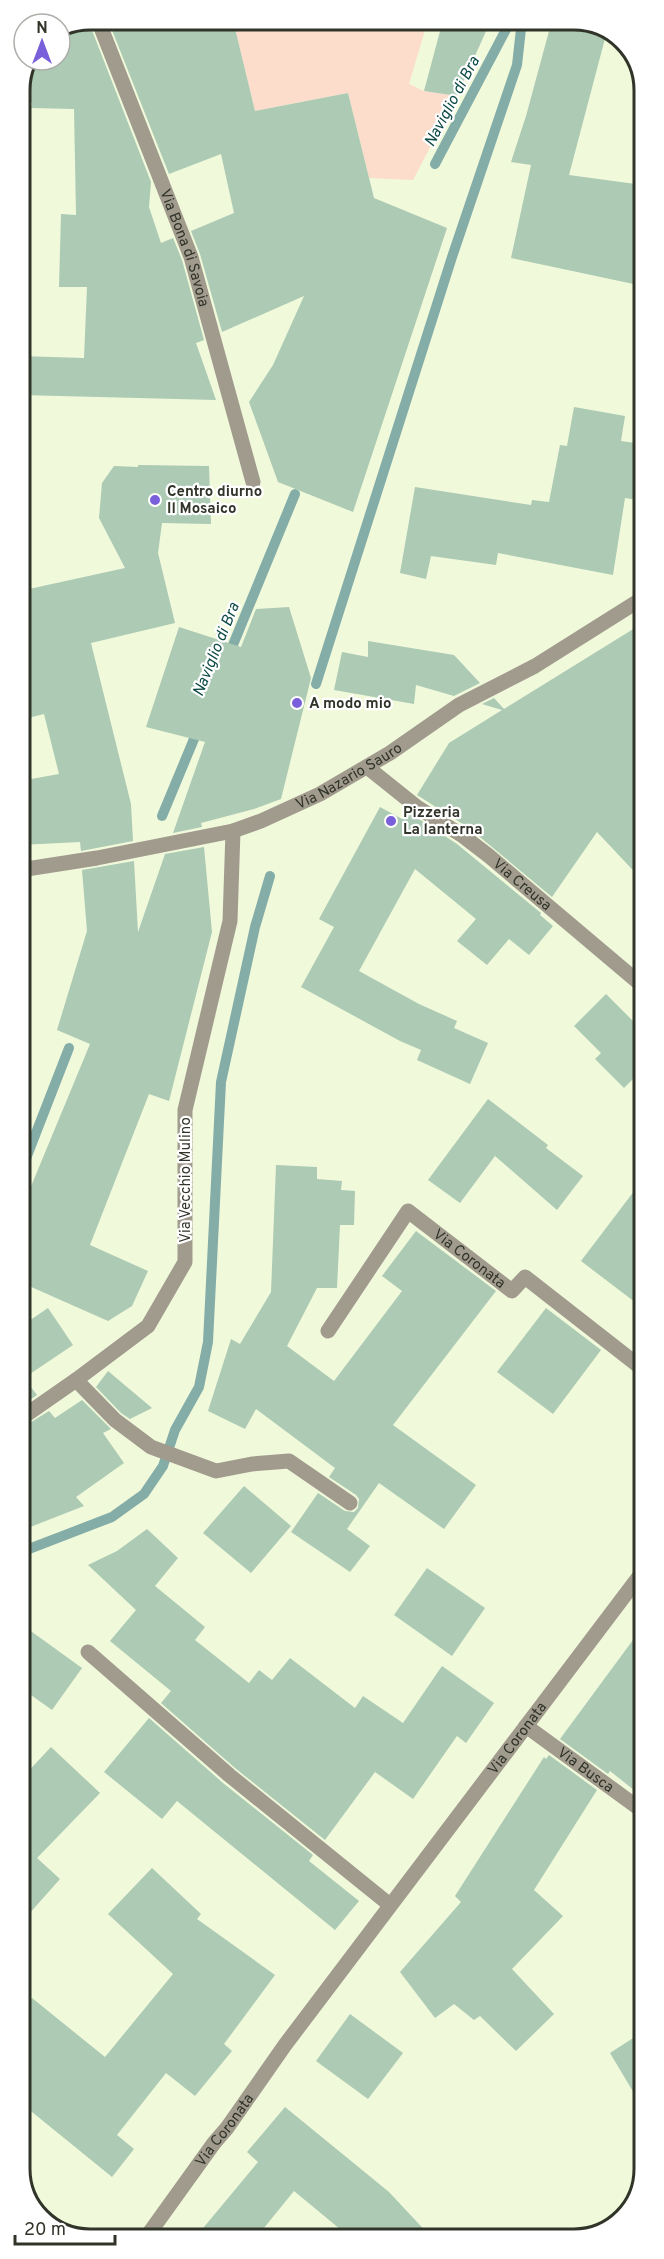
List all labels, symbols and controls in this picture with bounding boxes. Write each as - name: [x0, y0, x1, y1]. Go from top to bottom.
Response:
- north arrow: [12, 12, 72, 72]
- text: N: [36, 19, 48, 39]
- water label: Naviglio di Bra: [421, 53, 485, 150]
- street label: Via Bona di Savoia: [154, 187, 212, 309]
- place label: Centro diurno Il Mosaico: [167, 483, 262, 519]
- marker: Centro diurno Il Mosaico: [148, 493, 162, 507]
- water label: Naviglio di Bra: [189, 599, 245, 700]
- place label: A modo mio: [309, 695, 392, 714]
- marker: A modo mio: [290, 696, 304, 710]
- street label: Via Nazario Sauro: [293, 739, 406, 815]
- place label: Pizzeria La lanterna: [403, 804, 483, 840]
- marker: Pizzeria La lanterna: [384, 814, 398, 828]
- street label: Via Creusa: [488, 855, 555, 916]
- street label: Via Vecchio Mulino: [177, 1117, 196, 1243]
- street label: Via Coronata: [429, 1226, 509, 1294]
- street label: Via Coronata: [484, 1699, 552, 1779]
- street label: Via Busca: [553, 1744, 617, 1798]
- street label: Via Coronata: [192, 2090, 259, 2171]
- scale bar: [15, 2208, 116, 2246]
- text: 20 m: [24, 2219, 66, 2242]

